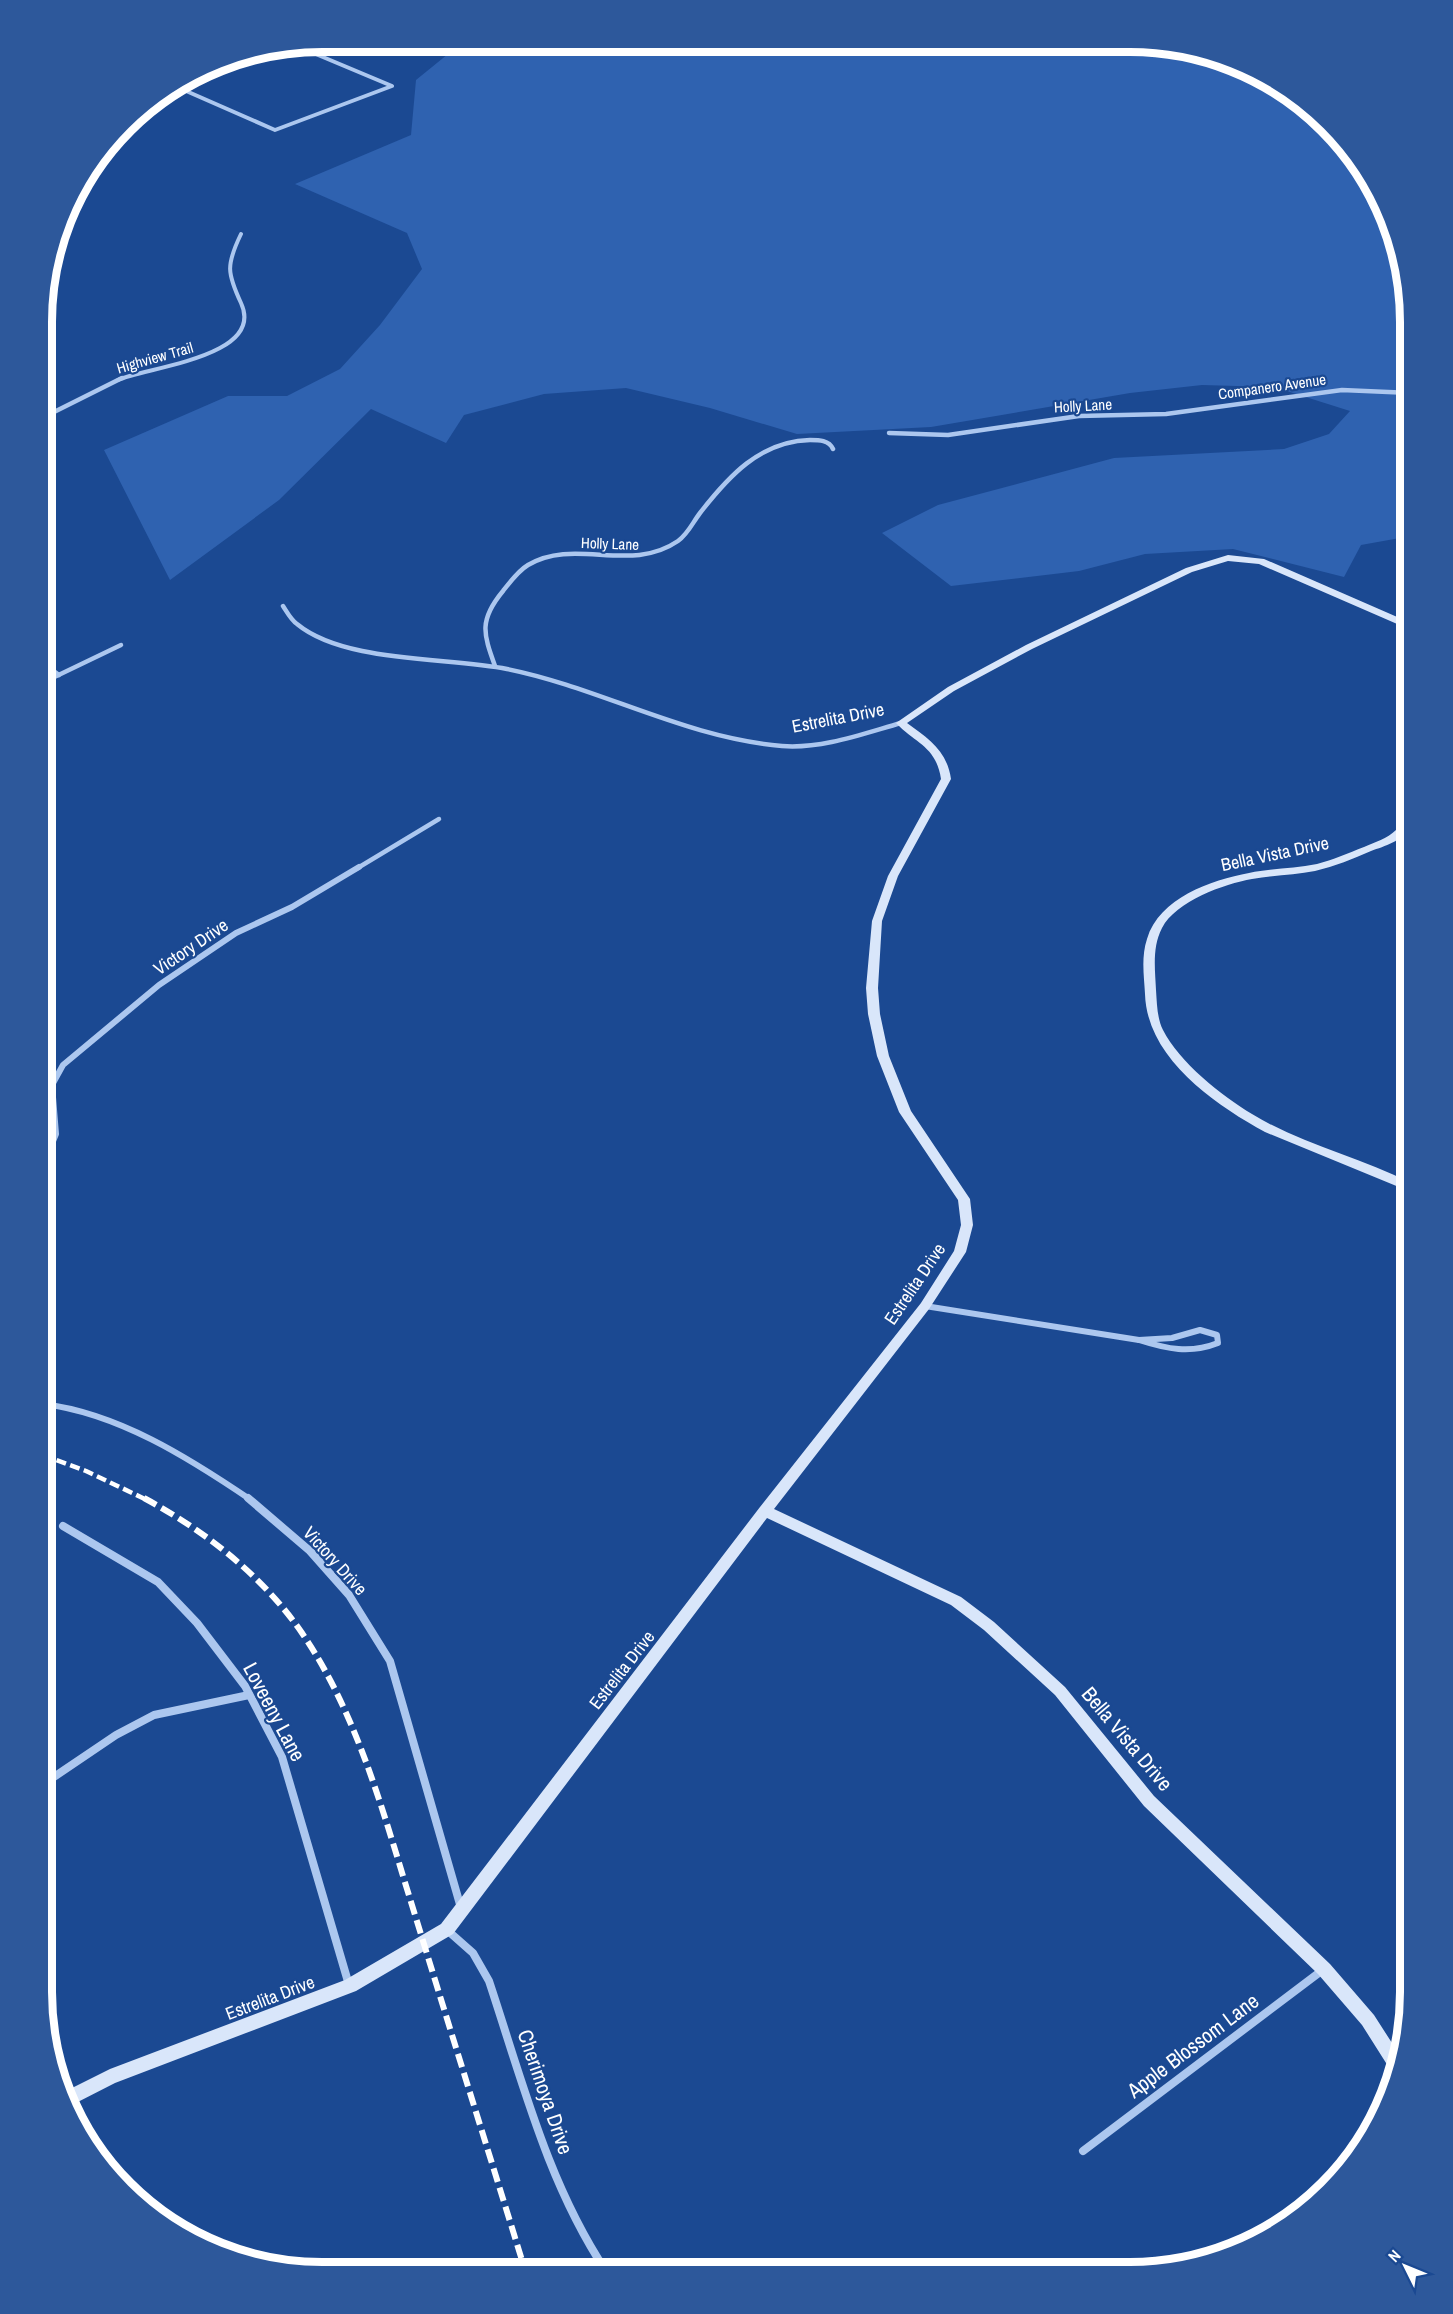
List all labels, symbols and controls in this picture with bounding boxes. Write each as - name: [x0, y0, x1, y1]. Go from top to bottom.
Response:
- street label: Highview Trail: [114, 337, 196, 378]
- street label: Companero Avenue: [1217, 369, 1327, 404]
- street label: Holly Lane: [1053, 393, 1113, 418]
- street label: Holly Lane: [581, 532, 640, 555]
- street label: Estrelita Drive: [790, 696, 886, 739]
- street label: Bella Vista Drive: [1219, 830, 1331, 877]
- street label: Victory Drive: [148, 912, 233, 981]
- street label: Estrelita Drive: [878, 1238, 951, 1329]
- street label: Victory Drive: [298, 1521, 373, 1601]
- street label: Estrelita Drive: [583, 1625, 660, 1714]
- street label: Loveeny Lane: [236, 1657, 313, 1766]
- street label: Bella Vista Drive: [1075, 1680, 1180, 1797]
- street label: Estrelita Drive: [222, 1969, 318, 2026]
- street label: Apple Blossom Lane: [1120, 1986, 1264, 2105]
- street label: Cherimoya Drive: [511, 2026, 580, 2158]
- north arrow: [1375, 2236, 1435, 2296]
- text: N: [1383, 2245, 1405, 2267]

